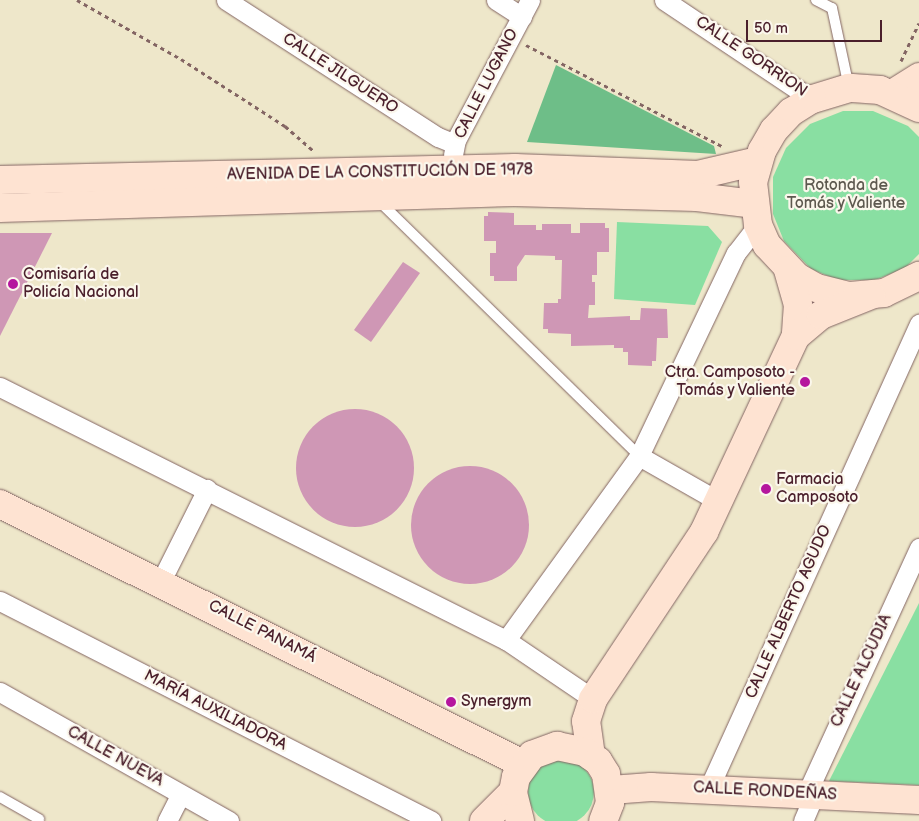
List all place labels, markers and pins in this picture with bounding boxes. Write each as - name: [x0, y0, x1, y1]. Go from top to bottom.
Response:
- place label: Comisaría de Policía Nacional: [23, 265, 139, 303]
- marker: Comisaría de Policía Nacional: [7, 278, 19, 290]
- place label: Ctra. Camposoto - Tomás y Valiente: [664, 363, 795, 401]
- marker: Ctra. Camposoto - Tomás y Valiente: [799, 376, 811, 388]
- place label: Farmacia Camposoto: [776, 470, 858, 508]
- marker: Farmacia Camposoto: [760, 483, 772, 495]
- place label: Synergym: [461, 692, 532, 712]
- marker: Synergym: [445, 696, 457, 708]

